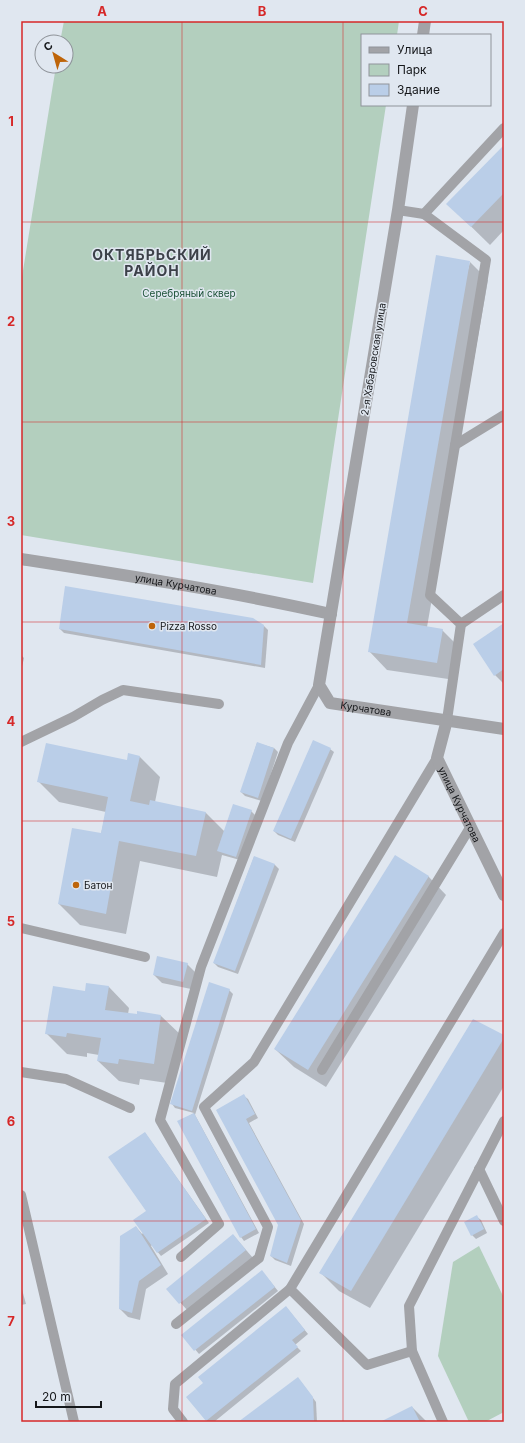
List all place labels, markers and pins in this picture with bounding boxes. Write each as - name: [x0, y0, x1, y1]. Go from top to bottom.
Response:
- place label: Pizza Rosso: [160, 620, 217, 632]
- marker: Pizza Rosso: [147, 621, 157, 631]
- place label: Батон: [84, 879, 113, 891]
- marker: Батон: [71, 880, 81, 890]

